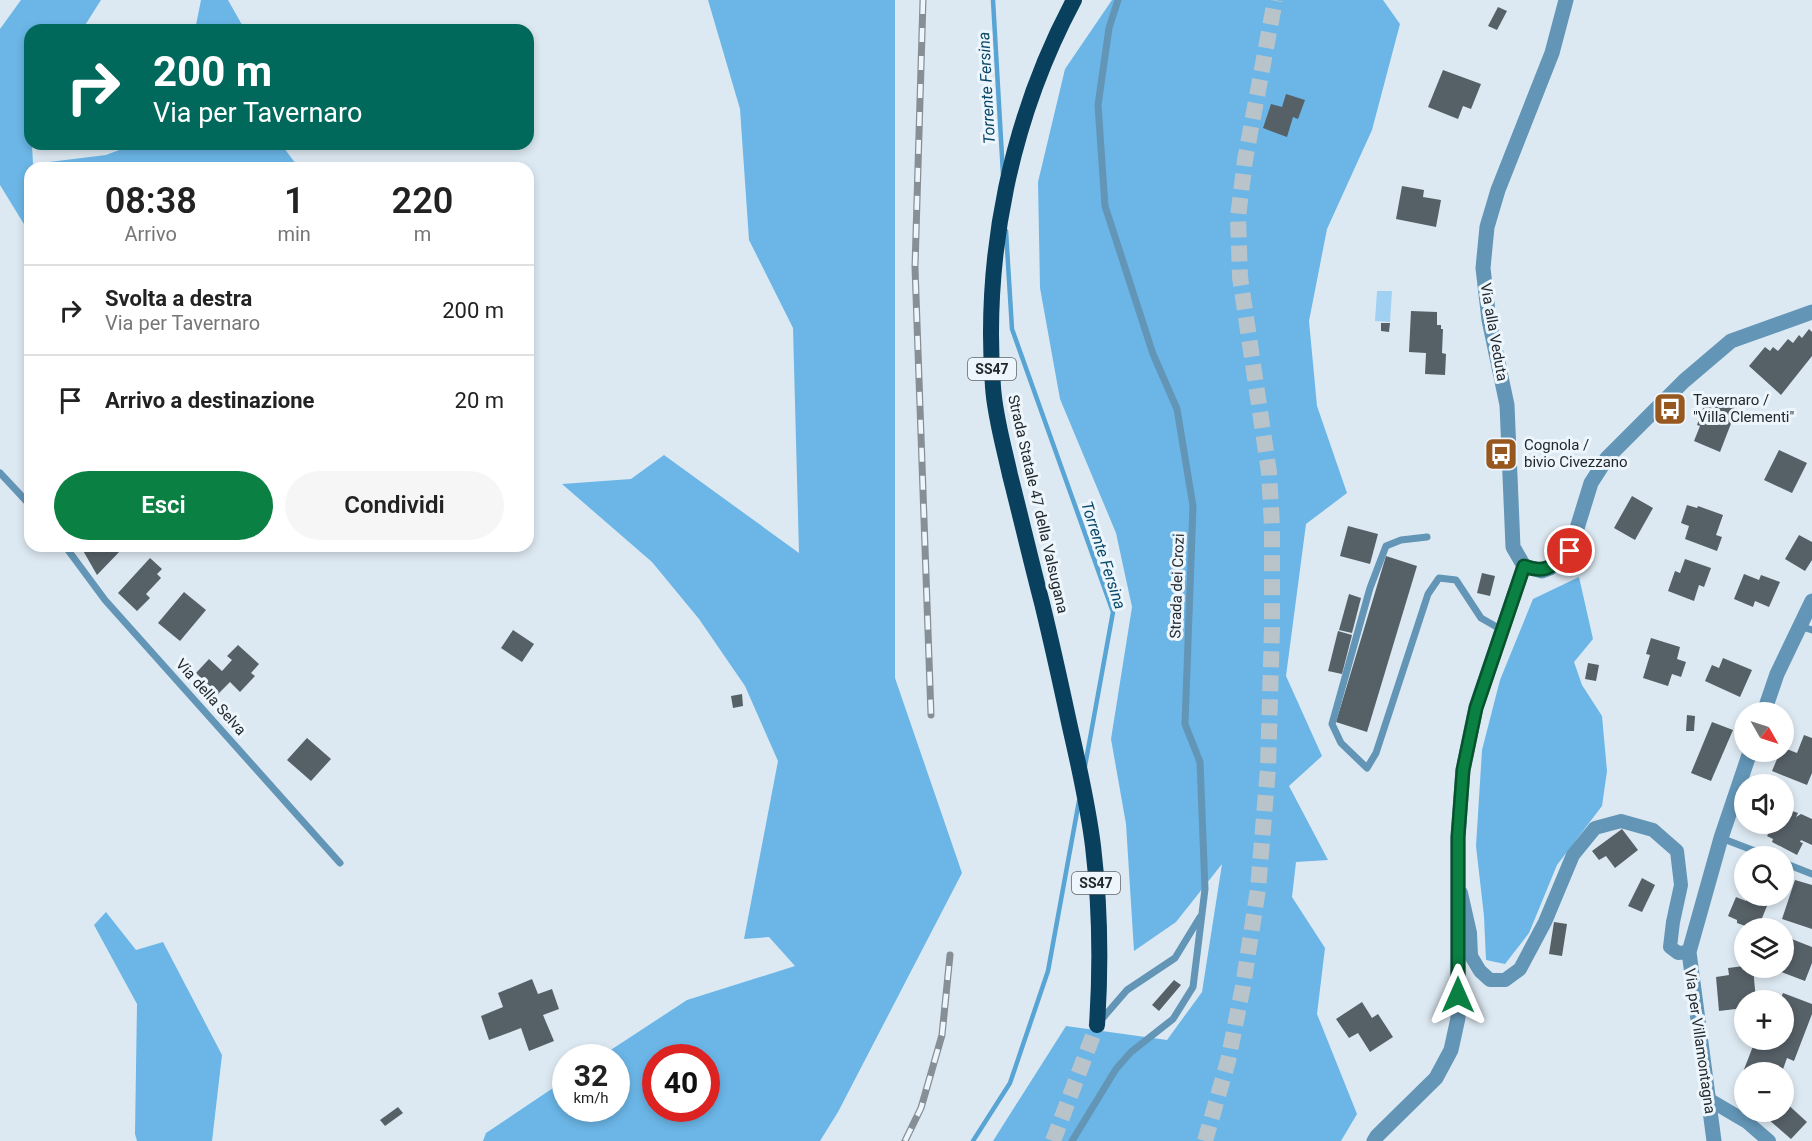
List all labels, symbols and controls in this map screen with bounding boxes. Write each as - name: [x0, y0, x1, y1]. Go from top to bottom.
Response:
- water label: Torrente Fersina: [974, 31, 999, 145]
- text: 200 m: [153, 47, 272, 96]
- icon: right: [54, 48, 132, 126]
- text: Via per Tavernaro: [153, 97, 362, 129]
- text: 08:38: [105, 180, 197, 222]
- text: 1: [284, 180, 304, 222]
- text: 220: [392, 180, 453, 222]
- text: Arrivo: [125, 222, 177, 246]
- text: min: [277, 222, 311, 246]
- text: m: [414, 222, 431, 246]
- street label: Via alla Veduta: [1477, 281, 1511, 383]
- text: Svolta a destra: [105, 286, 252, 311]
- icon: right: [54, 294, 87, 327]
- text: 200 m: [442, 298, 504, 323]
- text: Via per Tavernaro: [105, 311, 260, 335]
- road number: SS47: [968, 358, 1016, 380]
- icon: arrive: [54, 384, 87, 417]
- text: Arrivo a destinazione: [105, 388, 314, 413]
- text: 20 m: [455, 388, 504, 413]
- bus stop icon: Tavernaro / "Villa Clementi": [1652, 391, 1688, 427]
- place label: Tavernaro / "Villa Clementi": [1693, 391, 1794, 426]
- street label: Strada Statale 47 della Valsugana: [1004, 393, 1072, 615]
- bus stop icon: Cognola / bivio Civezzano: [1483, 436, 1519, 472]
- place label: Cognola / bivio Civezzano: [1524, 436, 1628, 471]
- button: Esci: [54, 471, 273, 540]
- button: Condividi: [285, 471, 504, 540]
- water label: Torrente Fersina: [1077, 499, 1130, 612]
- pin: [1544, 525, 1595, 576]
- street label: Strada dei Crozi: [1166, 533, 1188, 639]
- icon: arrive: [1553, 534, 1586, 567]
- street label: Via della Selva: [172, 655, 250, 739]
- north arrow: [1734, 702, 1794, 762]
- map controls: [1734, 702, 1794, 1122]
- button: sound: [1734, 774, 1794, 834]
- button: search: [1734, 846, 1794, 906]
- road number: SS47: [1072, 872, 1120, 894]
- button: layers: [1734, 918, 1794, 978]
- position arrow: [1426, 963, 1490, 1027]
- street label: Via per Villamontagna: [1681, 967, 1719, 1115]
- button: +: [1734, 990, 1794, 1050]
- speed limit sign: 40: [642, 1044, 720, 1122]
- text: 32: [574, 1058, 608, 1093]
- button: −: [1734, 1062, 1794, 1122]
- text: km/h: [573, 1089, 609, 1107]

